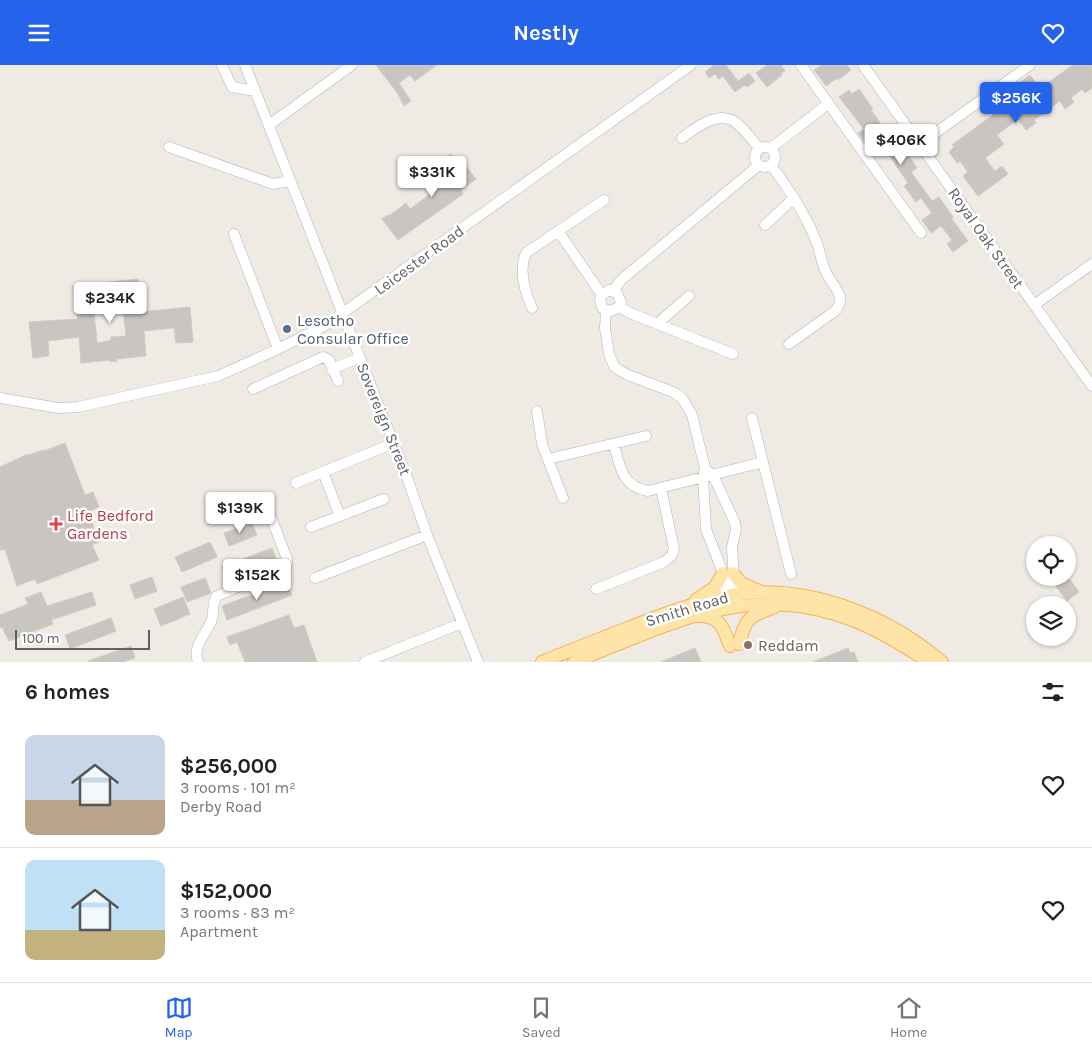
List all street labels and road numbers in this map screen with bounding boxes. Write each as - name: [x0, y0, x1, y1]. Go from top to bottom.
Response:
- street label: Royal Oak Street: [944, 184, 1028, 292]
- street label: Leicester Road: [371, 221, 467, 299]
- street label: Sovereign Street: [353, 360, 415, 478]
- street label: Smith Road: [643, 587, 731, 631]

